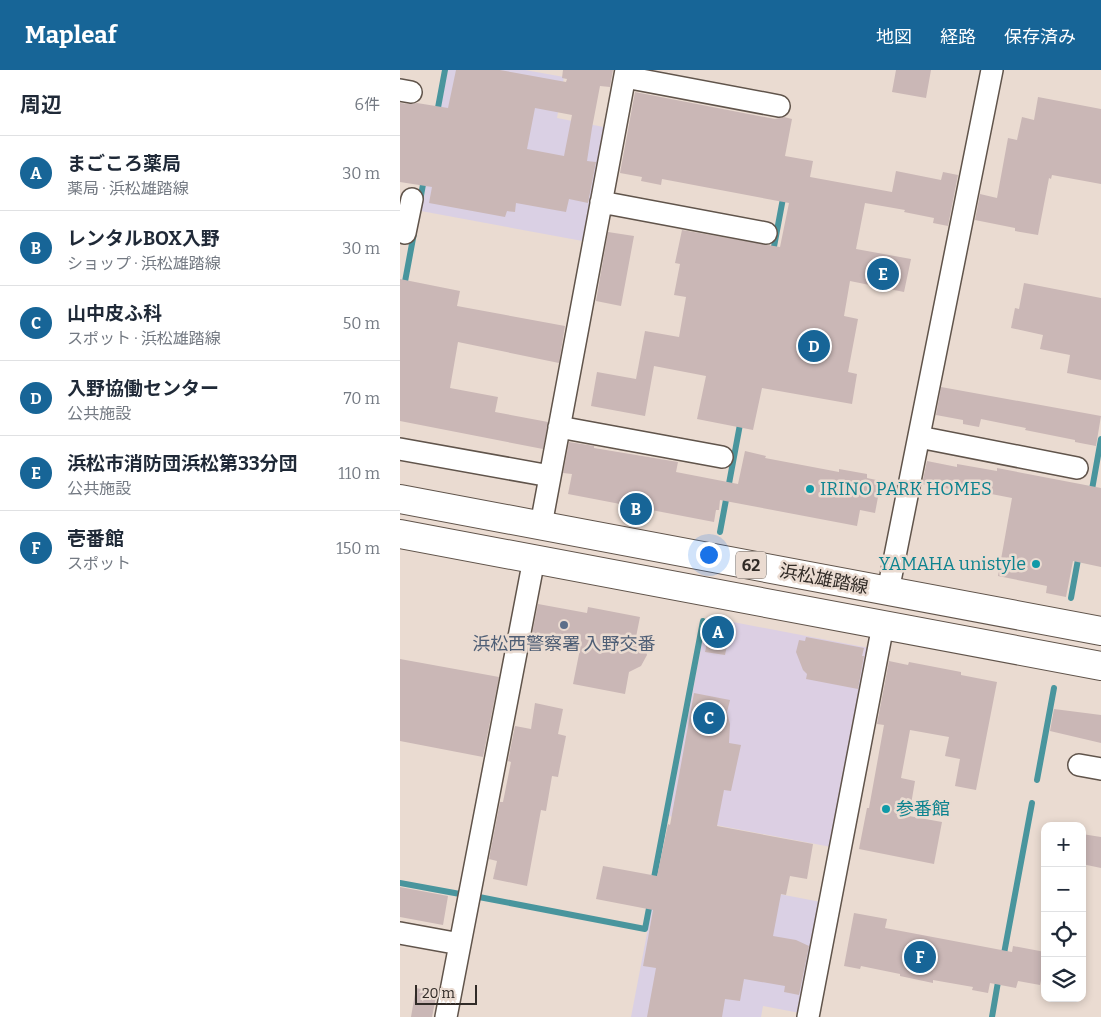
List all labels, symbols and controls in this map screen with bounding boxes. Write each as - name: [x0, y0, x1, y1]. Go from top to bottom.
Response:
- text: Mapleaf: [25, 21, 117, 49]
- text: 地図: [876, 26, 912, 48]
- text: 経路: [940, 26, 976, 48]
- text: 保存済み: [1004, 26, 1076, 48]
- text: 周辺: [20, 92, 62, 118]
- text: 6件: [355, 95, 380, 114]
- text: まごころ薬局: [67, 152, 181, 175]
- text: A: [30, 164, 42, 183]
- text: 30 m: [342, 164, 380, 183]
- text: 薬局 · 浜松雄踏線: [67, 179, 189, 198]
- text: レンタルBOX入野: [67, 227, 220, 250]
- text: B: [31, 239, 41, 258]
- text: 30 m: [342, 239, 380, 258]
- text: ショップ · 浜松雄踏線: [67, 254, 221, 273]
- pin: E: [867, 255, 899, 293]
- text: 山中皮ふ科: [67, 302, 162, 325]
- text: C: [31, 314, 41, 333]
- text: 50 m: [343, 314, 380, 333]
- pin: D: [798, 327, 830, 365]
- text: スポット · 浜松雄踏線: [67, 329, 221, 348]
- text: 入野協働センター: [67, 377, 219, 400]
- text: D: [30, 389, 42, 408]
- text: 70 m: [344, 389, 380, 408]
- text: 公共施設: [67, 404, 131, 423]
- text: 浜松市消防団浜松第33分団: [67, 452, 298, 475]
- text: E: [31, 464, 41, 483]
- text: 110 m: [338, 464, 380, 483]
- place label: IRINO PARK HOMES: [820, 478, 992, 500]
- text: 公共施設: [67, 479, 131, 498]
- marker: IRINO PARK HOMES: [804, 483, 816, 495]
- pin: B: [620, 490, 652, 528]
- text: 壱番館: [67, 527, 124, 550]
- text: F: [32, 539, 41, 558]
- text: 150 m: [336, 539, 380, 558]
- your location: [696, 542, 722, 568]
- road number: 62: [736, 552, 766, 578]
- place label: YAMAHA unistyle: [879, 553, 1026, 575]
- text: スポット: [67, 554, 131, 573]
- marker: YAMAHA unistyle: [1030, 558, 1042, 570]
- street label: 浜松雄踏線: [778, 560, 870, 598]
- pin: A: [702, 613, 734, 651]
- marker: 浜松西警察署 入野交番: [558, 619, 570, 631]
- place label: 浜松西警察署 入野交番: [472, 633, 656, 655]
- pin: C: [693, 699, 725, 737]
- place label: 参番館: [896, 798, 950, 820]
- marker: 参番館: [880, 803, 892, 815]
- map controls: [1041, 822, 1086, 1002]
- button: +: [1041, 822, 1086, 867]
- button: −: [1041, 867, 1086, 912]
- button: locate: [1041, 912, 1086, 957]
- pin: F: [904, 938, 936, 976]
- button: layers: [1041, 957, 1086, 1002]
- scale bar: [415, 982, 478, 1005]
- text: 20 m: [422, 985, 455, 1002]

